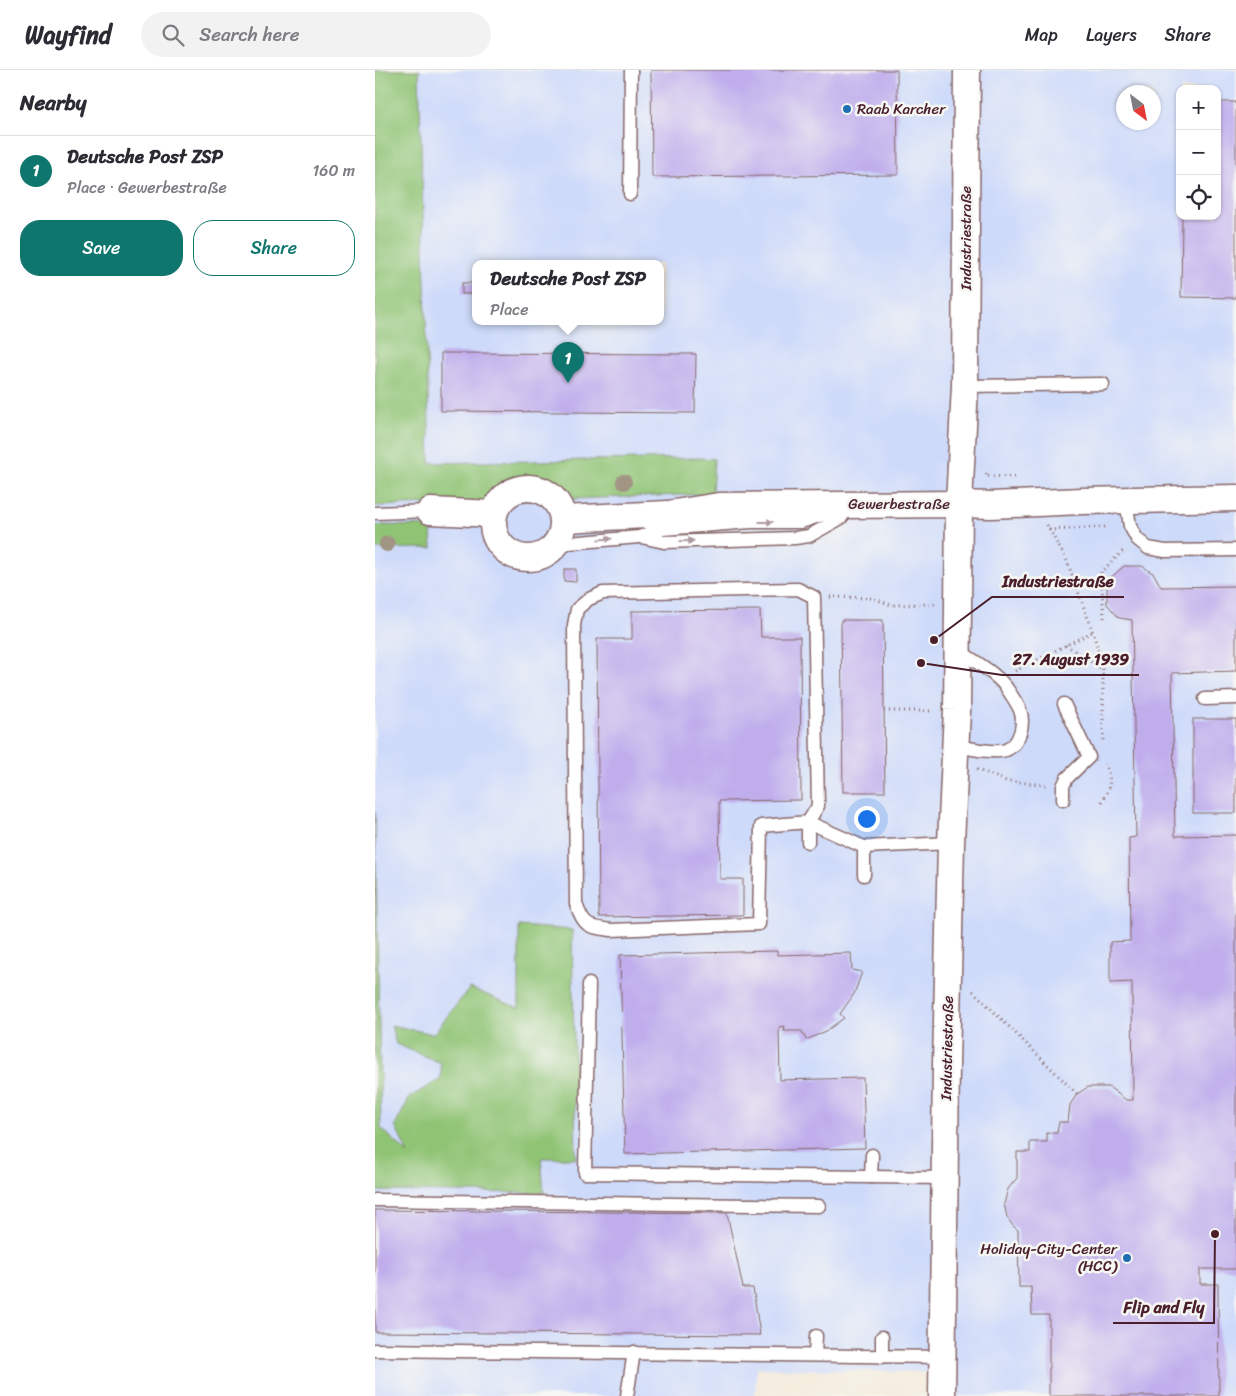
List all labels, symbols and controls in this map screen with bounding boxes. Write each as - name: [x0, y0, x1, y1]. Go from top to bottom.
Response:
- search box: [141, 12, 491, 57]
- text: Wayfind: [25, 14, 111, 56]
- text: Search here: [199, 18, 299, 51]
- text: Map: [1025, 19, 1058, 51]
- text: Layers: [1086, 19, 1137, 51]
- text: Share: [1165, 19, 1211, 51]
- icon: search: [159, 21, 187, 49]
- text: Nearby: [20, 84, 86, 122]
- north arrow: [1116, 85, 1161, 130]
- map controls: [1176, 85, 1221, 220]
- button: +: [1176, 85, 1221, 130]
- place label: Raab Karcher: [857, 96, 946, 122]
- marker: Raab Karcher: [841, 103, 853, 115]
- button: −: [1176, 130, 1221, 175]
- text: Deutsche Post ZSP: [67, 140, 223, 173]
- text: 1: [33, 156, 39, 185]
- text: 160 m: [312, 156, 355, 185]
- text: Place · Gewerbestraße: [67, 173, 227, 202]
- button: locate: [1176, 175, 1221, 220]
- street label: Industriestraße: [953, 185, 979, 291]
- button: Save: [20, 220, 183, 276]
- button: Share: [193, 220, 355, 276]
- popup: [472, 260, 664, 325]
- text: Deutsche Post ZSP: [490, 262, 646, 295]
- text: Place: [490, 295, 529, 324]
- pin: 1: [552, 342, 584, 383]
- street label: Gewerbestraße: [848, 491, 950, 517]
- one-way arrow: [758, 518, 774, 526]
- one-way arrow: [598, 535, 614, 543]
- one-way arrow: [679, 537, 695, 545]
- callout: Industriestraße: [992, 566, 1124, 597]
- text: Industriestraße: [1001, 567, 1115, 596]
- callout: 27. August 1939: [1002, 644, 1139, 675]
- text: 27. August 1939: [1012, 645, 1129, 674]
- your location: [854, 806, 880, 832]
- street label: Industriestraße: [933, 995, 961, 1102]
- place label: Holiday-City-Center (HCC): [980, 1236, 1118, 1279]
- marker: Holiday-City-Center (HCC): [1121, 1252, 1133, 1264]
- callout: Flip and Fly: [1113, 1292, 1214, 1323]
- text: Flip and Fly: [1122, 1293, 1205, 1322]

